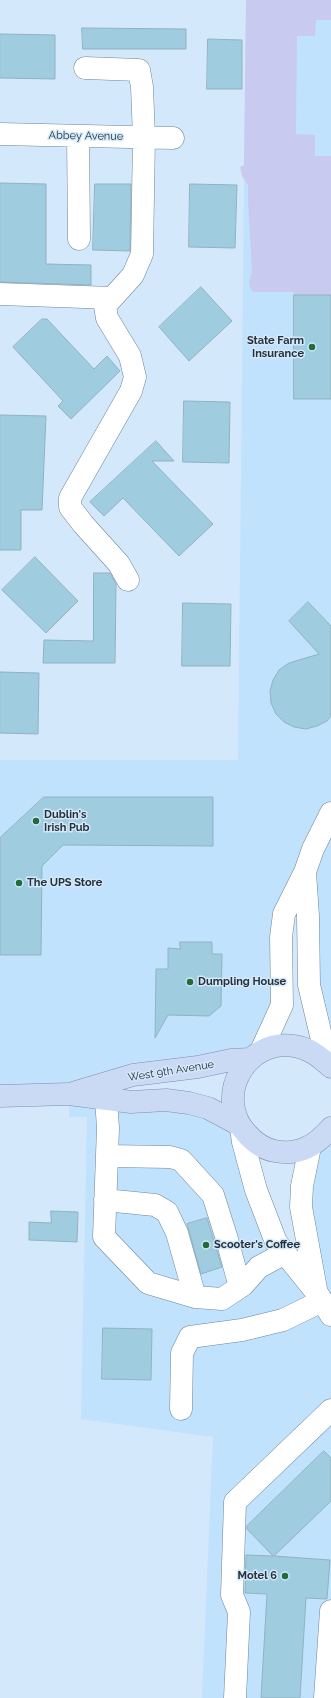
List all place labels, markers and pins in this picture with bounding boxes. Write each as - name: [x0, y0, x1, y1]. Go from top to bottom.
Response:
- place label: State Farm Insurance: [247, 334, 304, 360]
- marker: State Farm Insurance: [307, 342, 317, 352]
- place label: Dublin's Irish Pub: [44, 808, 90, 834]
- marker: Dublin's Irish Pub: [31, 816, 41, 826]
- place label: The UPS Store: [27, 876, 102, 890]
- marker: The UPS Store: [14, 878, 24, 888]
- place label: Dumpling House: [198, 975, 286, 989]
- marker: Dumpling House: [185, 977, 195, 987]
- place label: Scooter's Coffee: [214, 1238, 300, 1252]
- marker: Scooter's Coffee: [201, 1240, 211, 1250]
- place label: Motel 6: [237, 1569, 277, 1583]
- marker: Motel 6: [280, 1571, 290, 1581]

